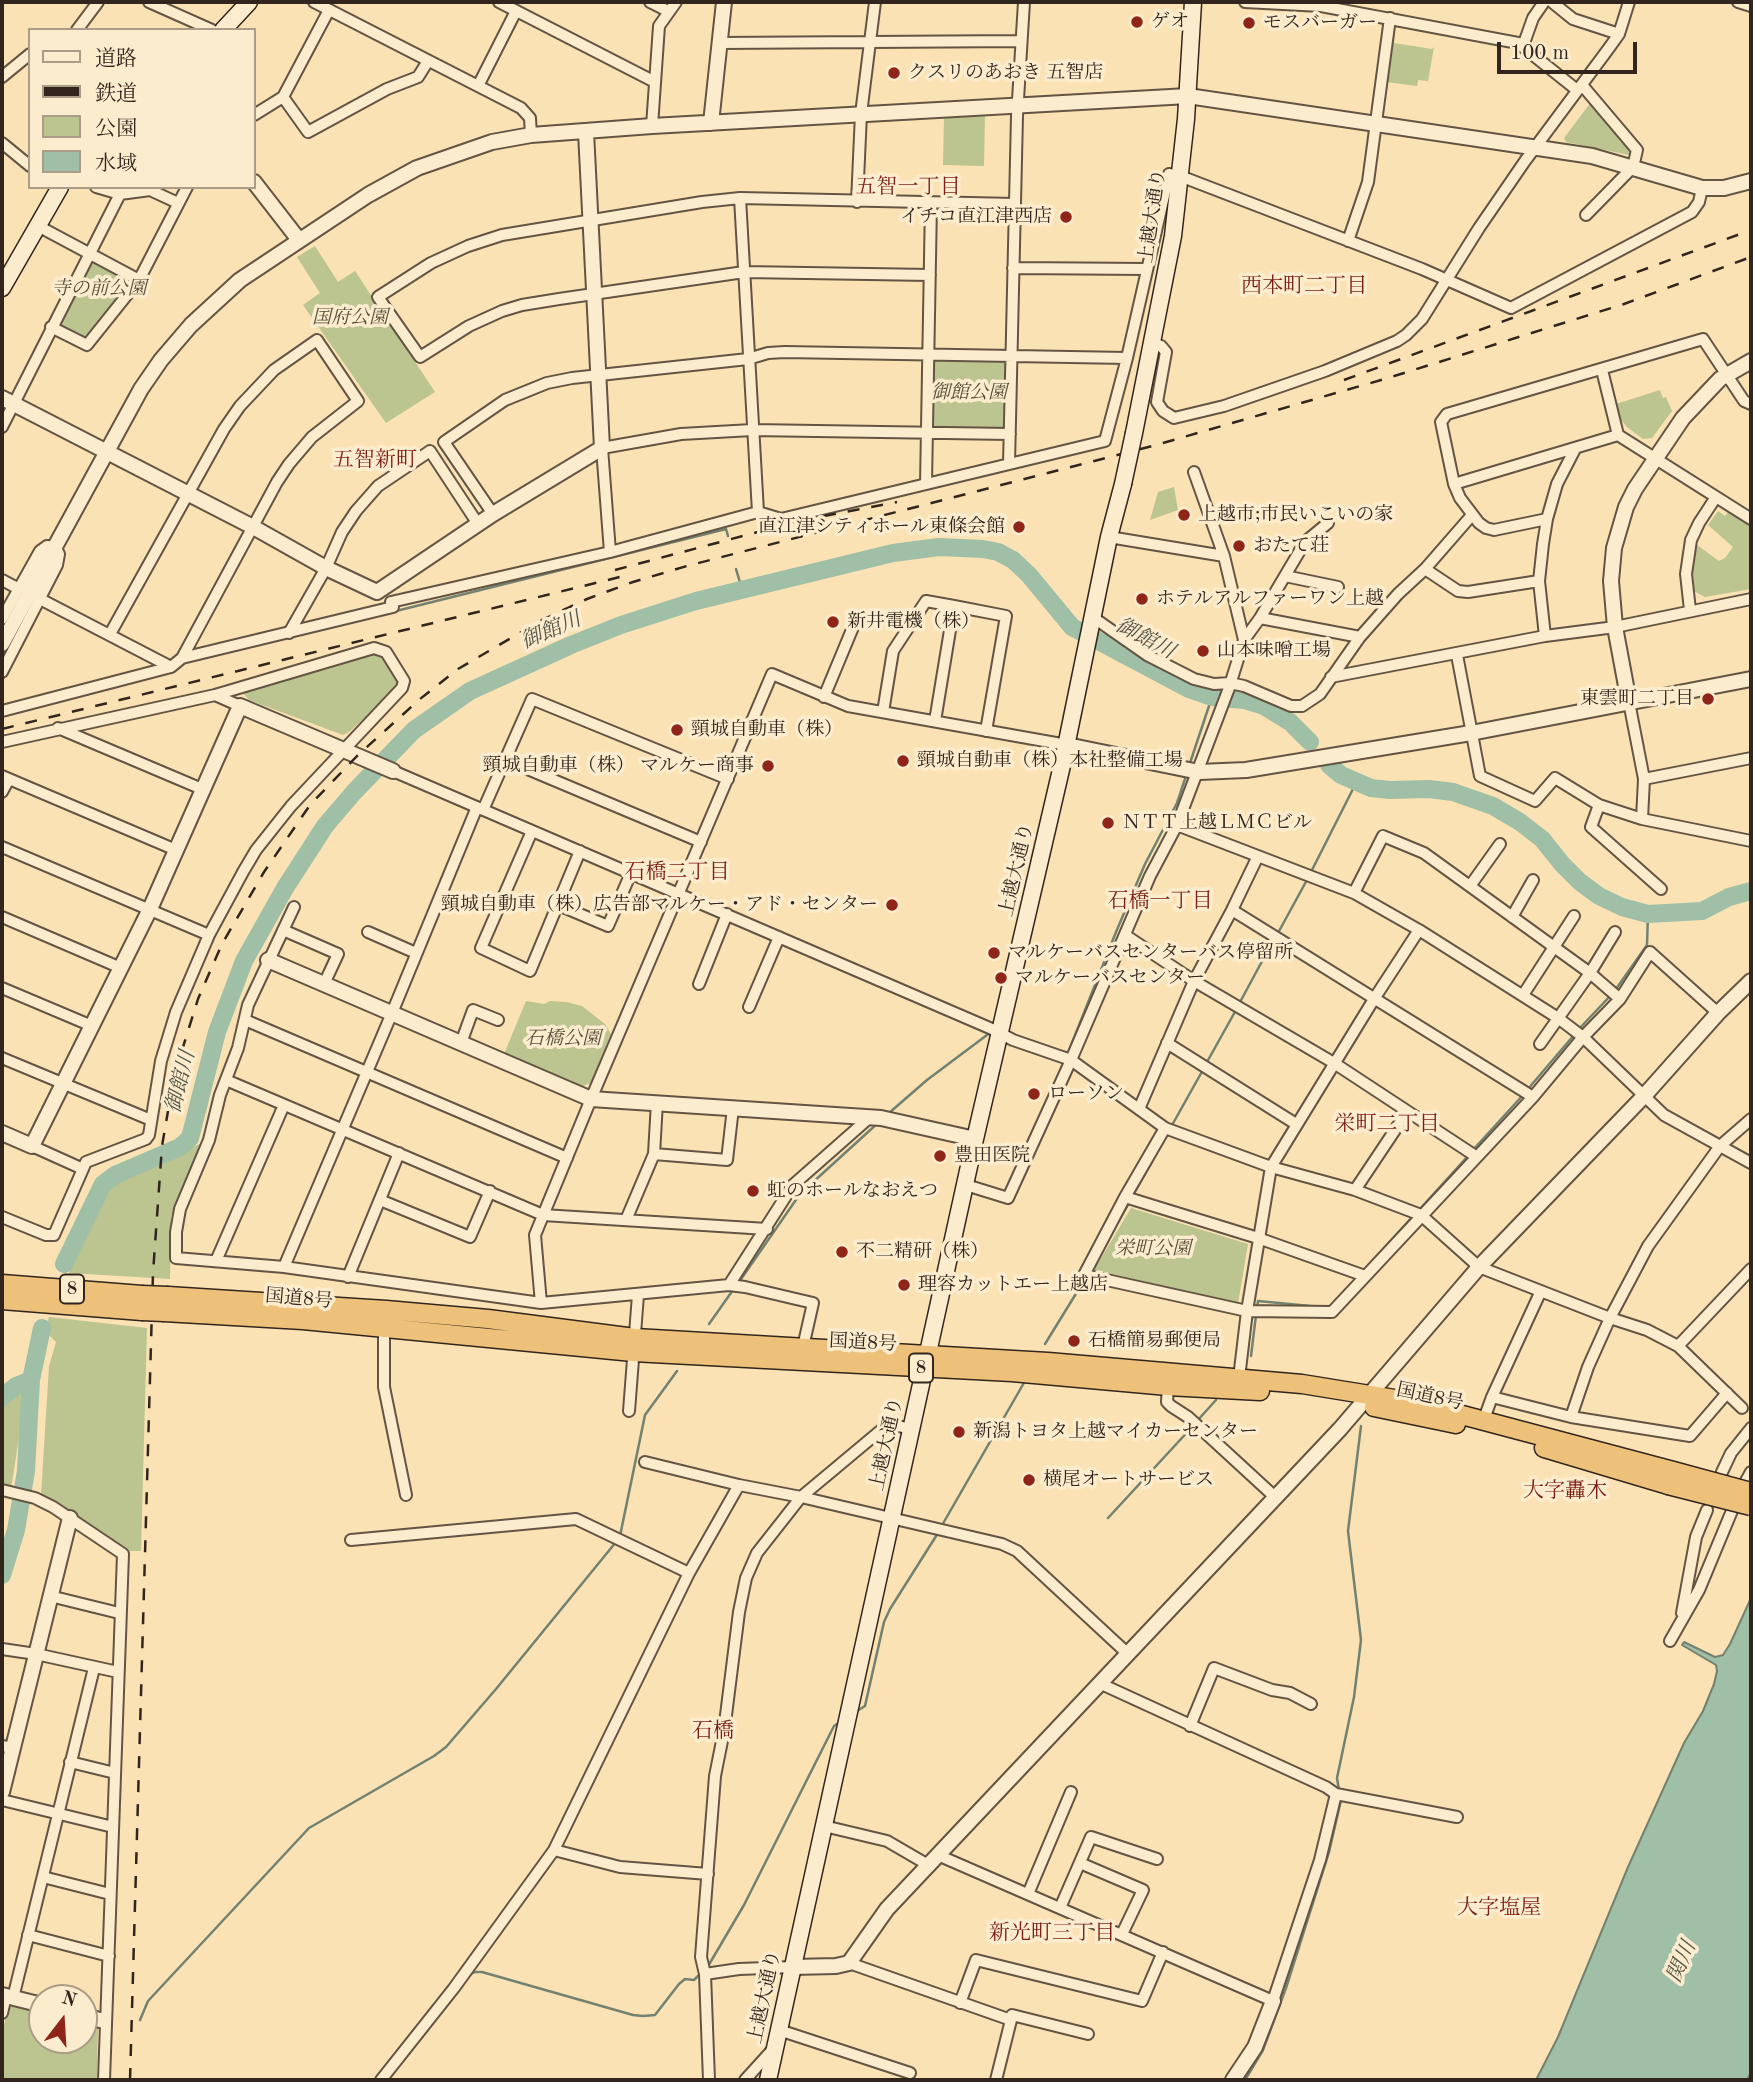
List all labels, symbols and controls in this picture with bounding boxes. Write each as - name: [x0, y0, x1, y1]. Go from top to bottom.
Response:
- place label: ゲオ: [1151, 11, 1189, 33]
- place label: モスバーガー: [1263, 12, 1377, 34]
- marker: ゲオ: [1129, 14, 1145, 30]
- marker: モスバーガー: [1241, 15, 1257, 31]
- legend: [28, 28, 256, 189]
- scale bar: [1501, 28, 1641, 72]
- text: 100 m: [1510, 43, 1569, 64]
- text: 道路: [95, 49, 137, 70]
- place label: クスリのあおき 五智店: [908, 62, 1103, 84]
- marker: クスリのあおき 五智店: [886, 65, 902, 81]
- text: 鉄道: [95, 84, 137, 105]
- text: 公園: [95, 119, 137, 140]
- text: 水域: [95, 154, 137, 175]
- street label: 上越大通り: [1135, 167, 1171, 265]
- district label: 五智一丁目: [856, 174, 960, 200]
- place label: イチコ直江津西店: [900, 206, 1052, 228]
- marker: イチコ直江津西店: [1058, 209, 1074, 225]
- district label: 西本町二丁目: [1241, 273, 1367, 299]
- park label: 寺の前公園: [52, 278, 146, 300]
- park label: 国府公園: [312, 307, 388, 329]
- park label: 御館公園: [931, 382, 1007, 404]
- district label: 五智新町: [333, 447, 417, 473]
- place label: 上越市;市民いこいの家: [1198, 504, 1393, 526]
- marker: 上越市;市民いこいの家: [1176, 507, 1192, 523]
- place label: 直江津シティホール東條会館: [758, 516, 1005, 538]
- marker: 直江津シティホール東條会館: [1011, 519, 1027, 535]
- place label: おたて荘: [1253, 535, 1329, 557]
- marker: おたて荘: [1231, 538, 1247, 554]
- place label: ホテルアルファーワン上越: [1156, 588, 1384, 610]
- marker: ホテルアルファーワン上越: [1134, 591, 1150, 607]
- water label: 御館川: [517, 607, 585, 655]
- place label: 新井電機（株）: [847, 611, 980, 633]
- water label: 御館川: [1111, 613, 1179, 665]
- marker: 新井電機（株）: [825, 614, 841, 630]
- place label: 山本味噌工場: [1217, 640, 1331, 662]
- marker: 山本味噌工場: [1195, 643, 1211, 659]
- place label: 東雲町二丁目: [1580, 688, 1694, 710]
- marker: 東雲町二丁目: [1700, 691, 1716, 707]
- place label: 頸城自動車（株）: [691, 719, 843, 741]
- marker: 頸城自動車（株）: [669, 722, 685, 738]
- place label: 頸城自動車（株）本社整備工場: [917, 750, 1183, 772]
- marker: 頸城自動車（株）本社整備工場: [895, 753, 911, 769]
- place label: 頸城自動車（株） マルケー商事: [483, 755, 754, 777]
- marker: 頸城自動車（株） マルケー商事: [760, 758, 776, 774]
- place label: ＮＴＴ上越ＬＭＣビル: [1122, 812, 1312, 834]
- marker: ＮＴＴ上越ＬＭＣビル: [1100, 815, 1116, 831]
- street label: 上越大通り: [995, 821, 1039, 919]
- district label: 石橋二丁目: [625, 859, 729, 885]
- district label: 石橋一丁目: [1108, 888, 1212, 914]
- place label: 頸城自動車（株）広告部マルケー・アド・センター: [441, 894, 878, 916]
- marker: 頸城自動車（株）広告部マルケー・アド・センター: [884, 897, 900, 913]
- place label: マルケーバスセンターバス停留所: [1008, 942, 1293, 964]
- marker: マルケーバスセンターバス停留所: [986, 945, 1002, 961]
- place label: マルケーバスセンター: [1015, 967, 1205, 989]
- marker: マルケーバスセンター: [993, 970, 1009, 986]
- park label: 石橋公園: [525, 1028, 601, 1050]
- water label: 御館川: [161, 1048, 201, 1116]
- place label: ローソン: [1048, 1083, 1124, 1105]
- marker: ローソン: [1026, 1086, 1042, 1102]
- district label: 栄町二丁目: [1335, 1111, 1439, 1137]
- place label: 豊田医院: [954, 1145, 1030, 1167]
- marker: 豊田医院: [932, 1148, 948, 1164]
- place label: 虹のホールなおえつ: [767, 1180, 938, 1202]
- marker: 虹のホールなおえつ: [745, 1183, 761, 1199]
- park label: 栄町公園: [1115, 1238, 1191, 1260]
- place label: 不二精研（株）: [856, 1241, 989, 1263]
- marker: 不二精研（株）: [834, 1244, 850, 1260]
- road number: 8: [60, 1274, 84, 1304]
- place label: 理容カットエー上越店: [918, 1274, 1108, 1296]
- marker: 理容カットエー上越店: [896, 1277, 912, 1293]
- street label: 国道8号: [264, 1285, 334, 1313]
- street label: 国道8号: [828, 1330, 898, 1356]
- place label: 石橋簡易郵便局: [1088, 1330, 1221, 1352]
- marker: 石橋簡易郵便局: [1066, 1333, 1082, 1349]
- road number: 8: [909, 1353, 933, 1382]
- street label: 国道8号: [1394, 1379, 1466, 1415]
- street label: 上越大通り: [866, 1395, 908, 1493]
- place label: 新潟トヨタ上越マイカーセンター: [973, 1421, 1258, 1443]
- marker: 新潟トヨタ上越マイカーセンター: [951, 1424, 967, 1440]
- place label: 横尾オートサービス: [1043, 1469, 1214, 1491]
- marker: 横尾オートサービス: [1021, 1472, 1037, 1488]
- district label: 大字轟木: [1523, 1478, 1607, 1504]
- district label: 石橋: [692, 1718, 734, 1744]
- district label: 大字塩屋: [1457, 1895, 1541, 1921]
- district label: 新光町三丁目: [989, 1920, 1115, 1946]
- water label: 関川: [1662, 1938, 1702, 1986]
- street label: 上越大通り: [744, 1948, 786, 2046]
- north arrow: [28, 1984, 98, 2054]
- text: N: [59, 1989, 78, 2012]

